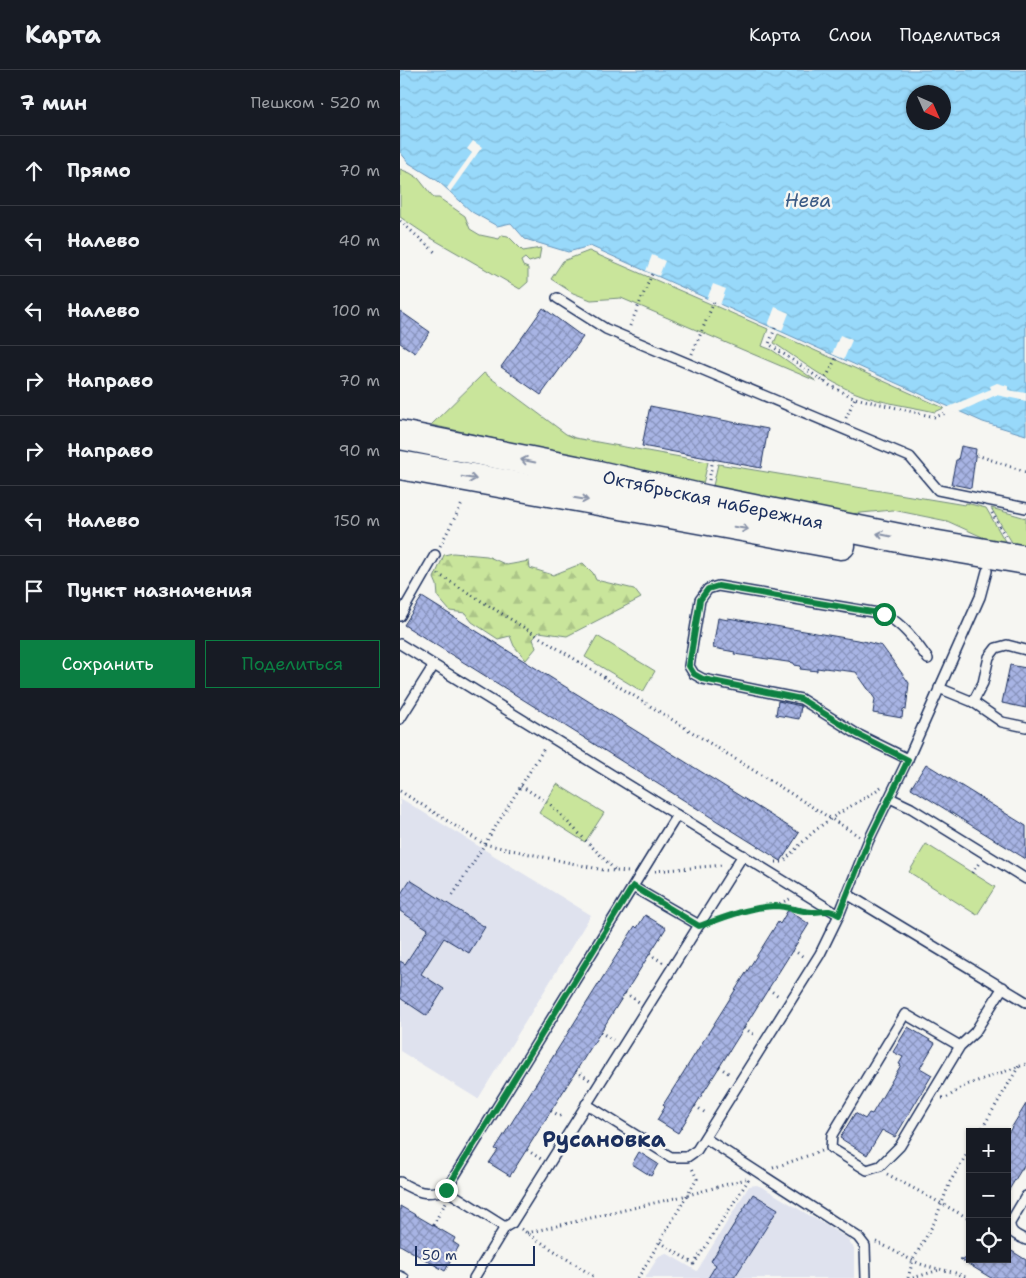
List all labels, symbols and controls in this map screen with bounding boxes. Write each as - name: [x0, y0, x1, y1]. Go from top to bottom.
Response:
- text: Карта: [25, 19, 101, 51]
- text: Карта: [749, 23, 800, 47]
- text: Слои: [828, 23, 872, 47]
- text: Поделиться: [900, 23, 1001, 47]
- north arrow: [906, 85, 951, 130]
- text: 7 мин: [20, 89, 87, 117]
- text: Пешком · 520 m: [251, 92, 380, 113]
- icon: ahead: [20, 157, 48, 185]
- text: Прямо: [67, 158, 131, 183]
- text: 70 m: [339, 160, 380, 181]
- water label: Нева: [785, 188, 831, 213]
- icon: left: [20, 227, 48, 255]
- text: Налево: [67, 228, 140, 253]
- text: 40 m: [338, 230, 380, 251]
- icon: left: [20, 297, 48, 325]
- text: Налево: [67, 298, 140, 323]
- text: 100 m: [332, 300, 380, 321]
- icon: right: [20, 367, 48, 395]
- text: Направо: [67, 368, 153, 393]
- text: 70 m: [339, 370, 380, 391]
- icon: right: [20, 437, 48, 465]
- text: Направо: [67, 438, 153, 463]
- text: 90 m: [339, 440, 380, 461]
- one-way arrow: [520, 456, 536, 465]
- street label: Октябрьская набережная: [600, 465, 826, 535]
- one-way arrow: [461, 474, 477, 483]
- one-way arrow: [573, 494, 589, 504]
- icon: left: [20, 507, 48, 535]
- text: Налево: [67, 508, 140, 533]
- text: 150 m: [333, 510, 380, 531]
- one-way arrow: [733, 523, 749, 533]
- one-way arrow: [877, 530, 893, 539]
- icon: arrive: [20, 577, 48, 605]
- text: Пункт назначения: [67, 578, 252, 603]
- route start: [873, 603, 896, 626]
- button: Сохранить: [20, 640, 195, 688]
- button: Поделиться: [205, 640, 380, 688]
- district label: Русановка: [542, 1125, 666, 1154]
- map controls: [966, 1128, 1011, 1263]
- button: +: [966, 1128, 1011, 1173]
- button: −: [966, 1173, 1011, 1218]
- route end: [435, 1179, 458, 1202]
- button: locate: [966, 1218, 1011, 1263]
- scale bar: [415, 1243, 535, 1266]
- text: 50 m: [422, 1246, 457, 1264]

